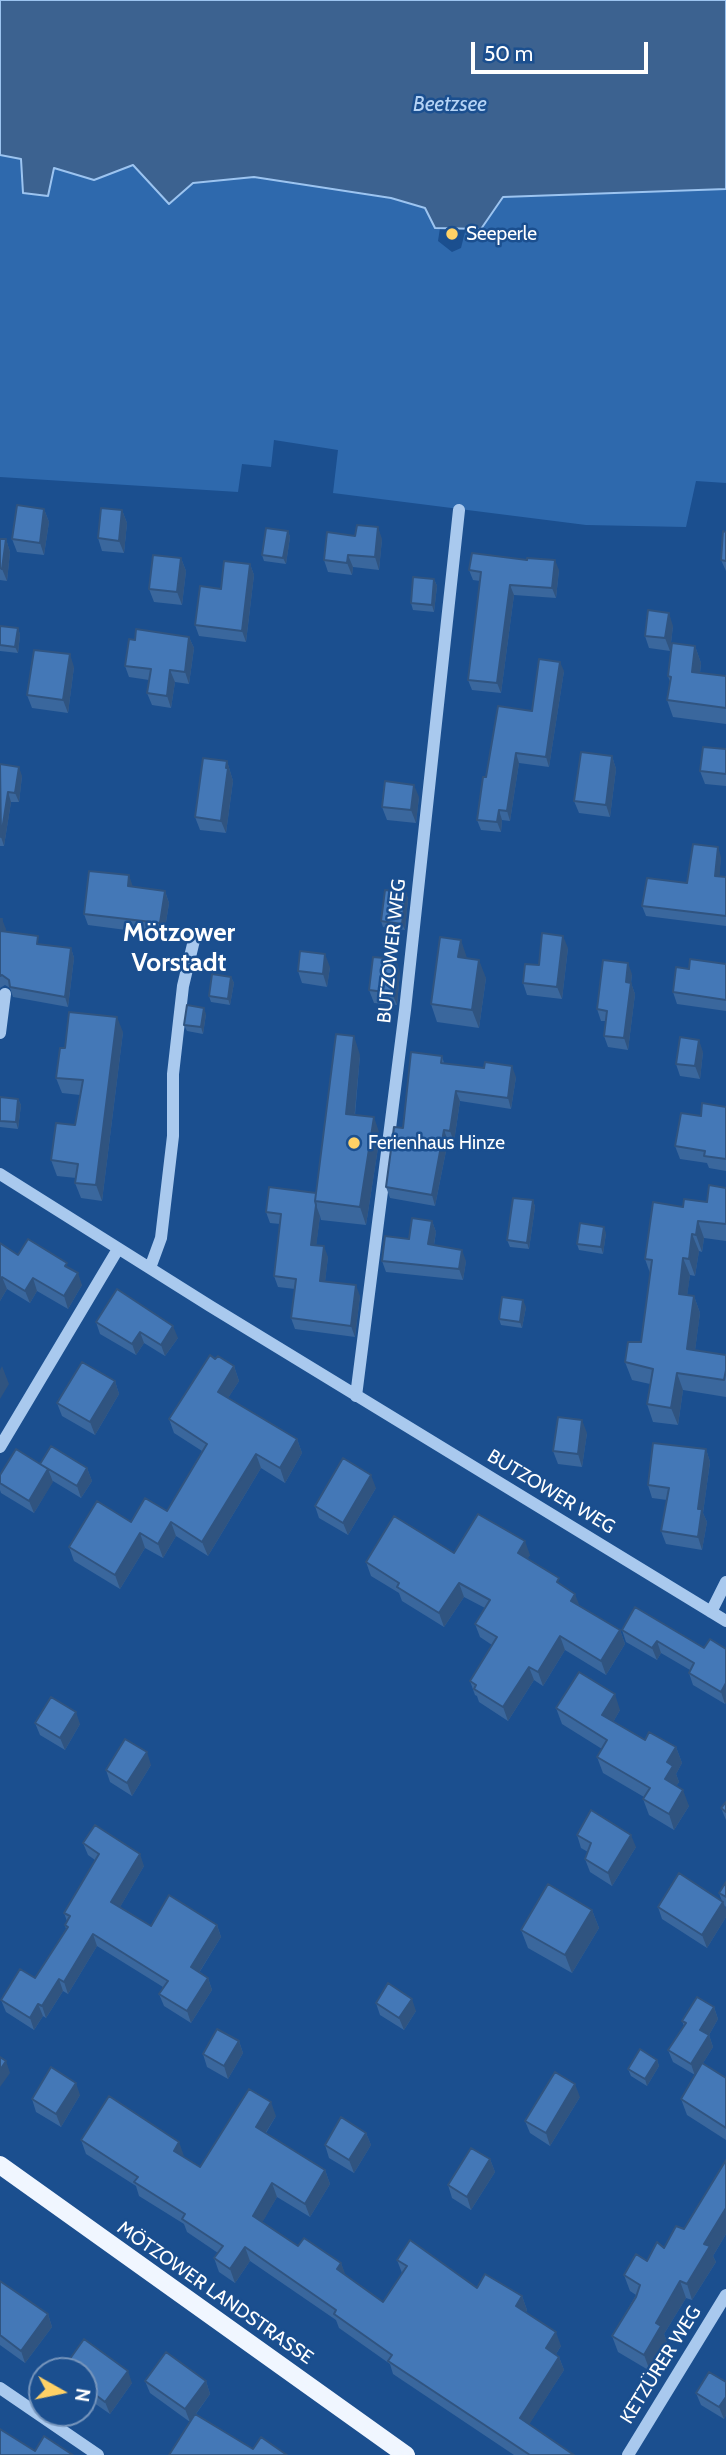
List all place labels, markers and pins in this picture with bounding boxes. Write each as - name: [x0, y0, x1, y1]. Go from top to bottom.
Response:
- place label: Seeperle: [466, 223, 537, 245]
- marker: Seeperle: [444, 226, 460, 242]
- place label: Ferienhaus Hinze: [368, 1132, 505, 1154]
- marker: Ferienhaus Hinze: [346, 1135, 362, 1151]

